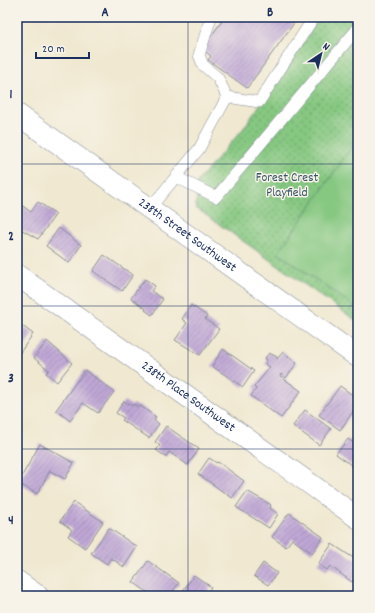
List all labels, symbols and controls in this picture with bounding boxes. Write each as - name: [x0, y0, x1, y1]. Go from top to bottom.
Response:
- text: A: [101, 4, 109, 23]
- text: B: [267, 4, 273, 23]
- scale bar: [36, 34, 89, 60]
- north arrow: [301, 34, 341, 74]
- text: N: [319, 39, 333, 56]
- text: 20 m: [42, 41, 65, 58]
- text: 1: [10, 86, 13, 105]
- park label: Forest Crest Playfield: [256, 169, 319, 203]
- street label: 238th Street Southwest: [134, 193, 241, 277]
- text: 2: [8, 228, 14, 247]
- street label: 238th Place Southwest: [137, 357, 239, 437]
- text: 3: [8, 370, 14, 389]
- text: 4: [8, 512, 14, 531]

